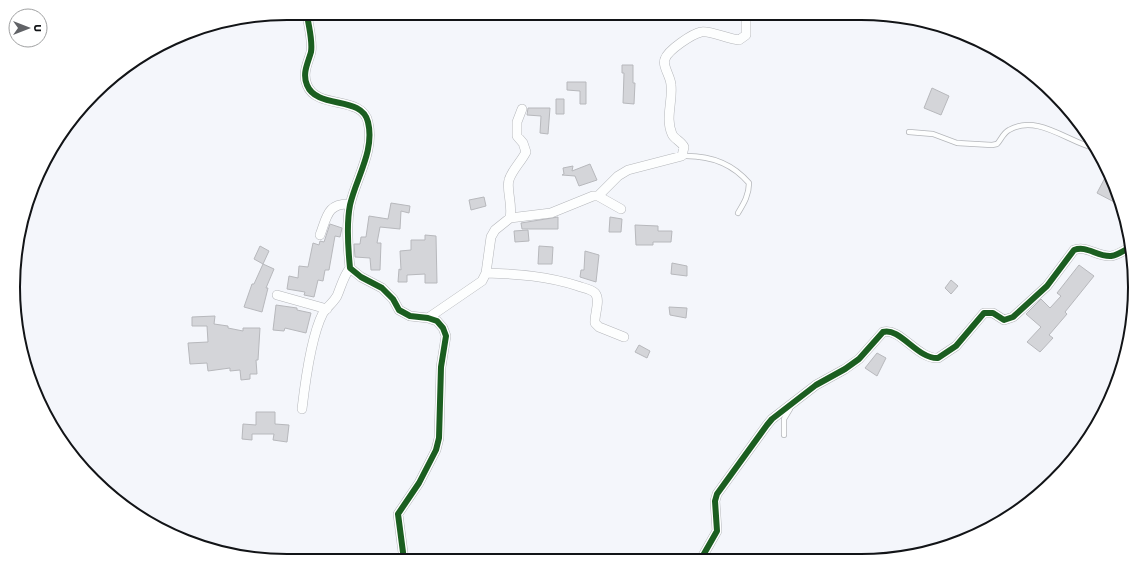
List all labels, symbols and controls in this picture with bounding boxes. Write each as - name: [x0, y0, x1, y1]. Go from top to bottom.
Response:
- north arrow: [8, 8, 48, 48]
- text: U: [30, 24, 46, 32]

